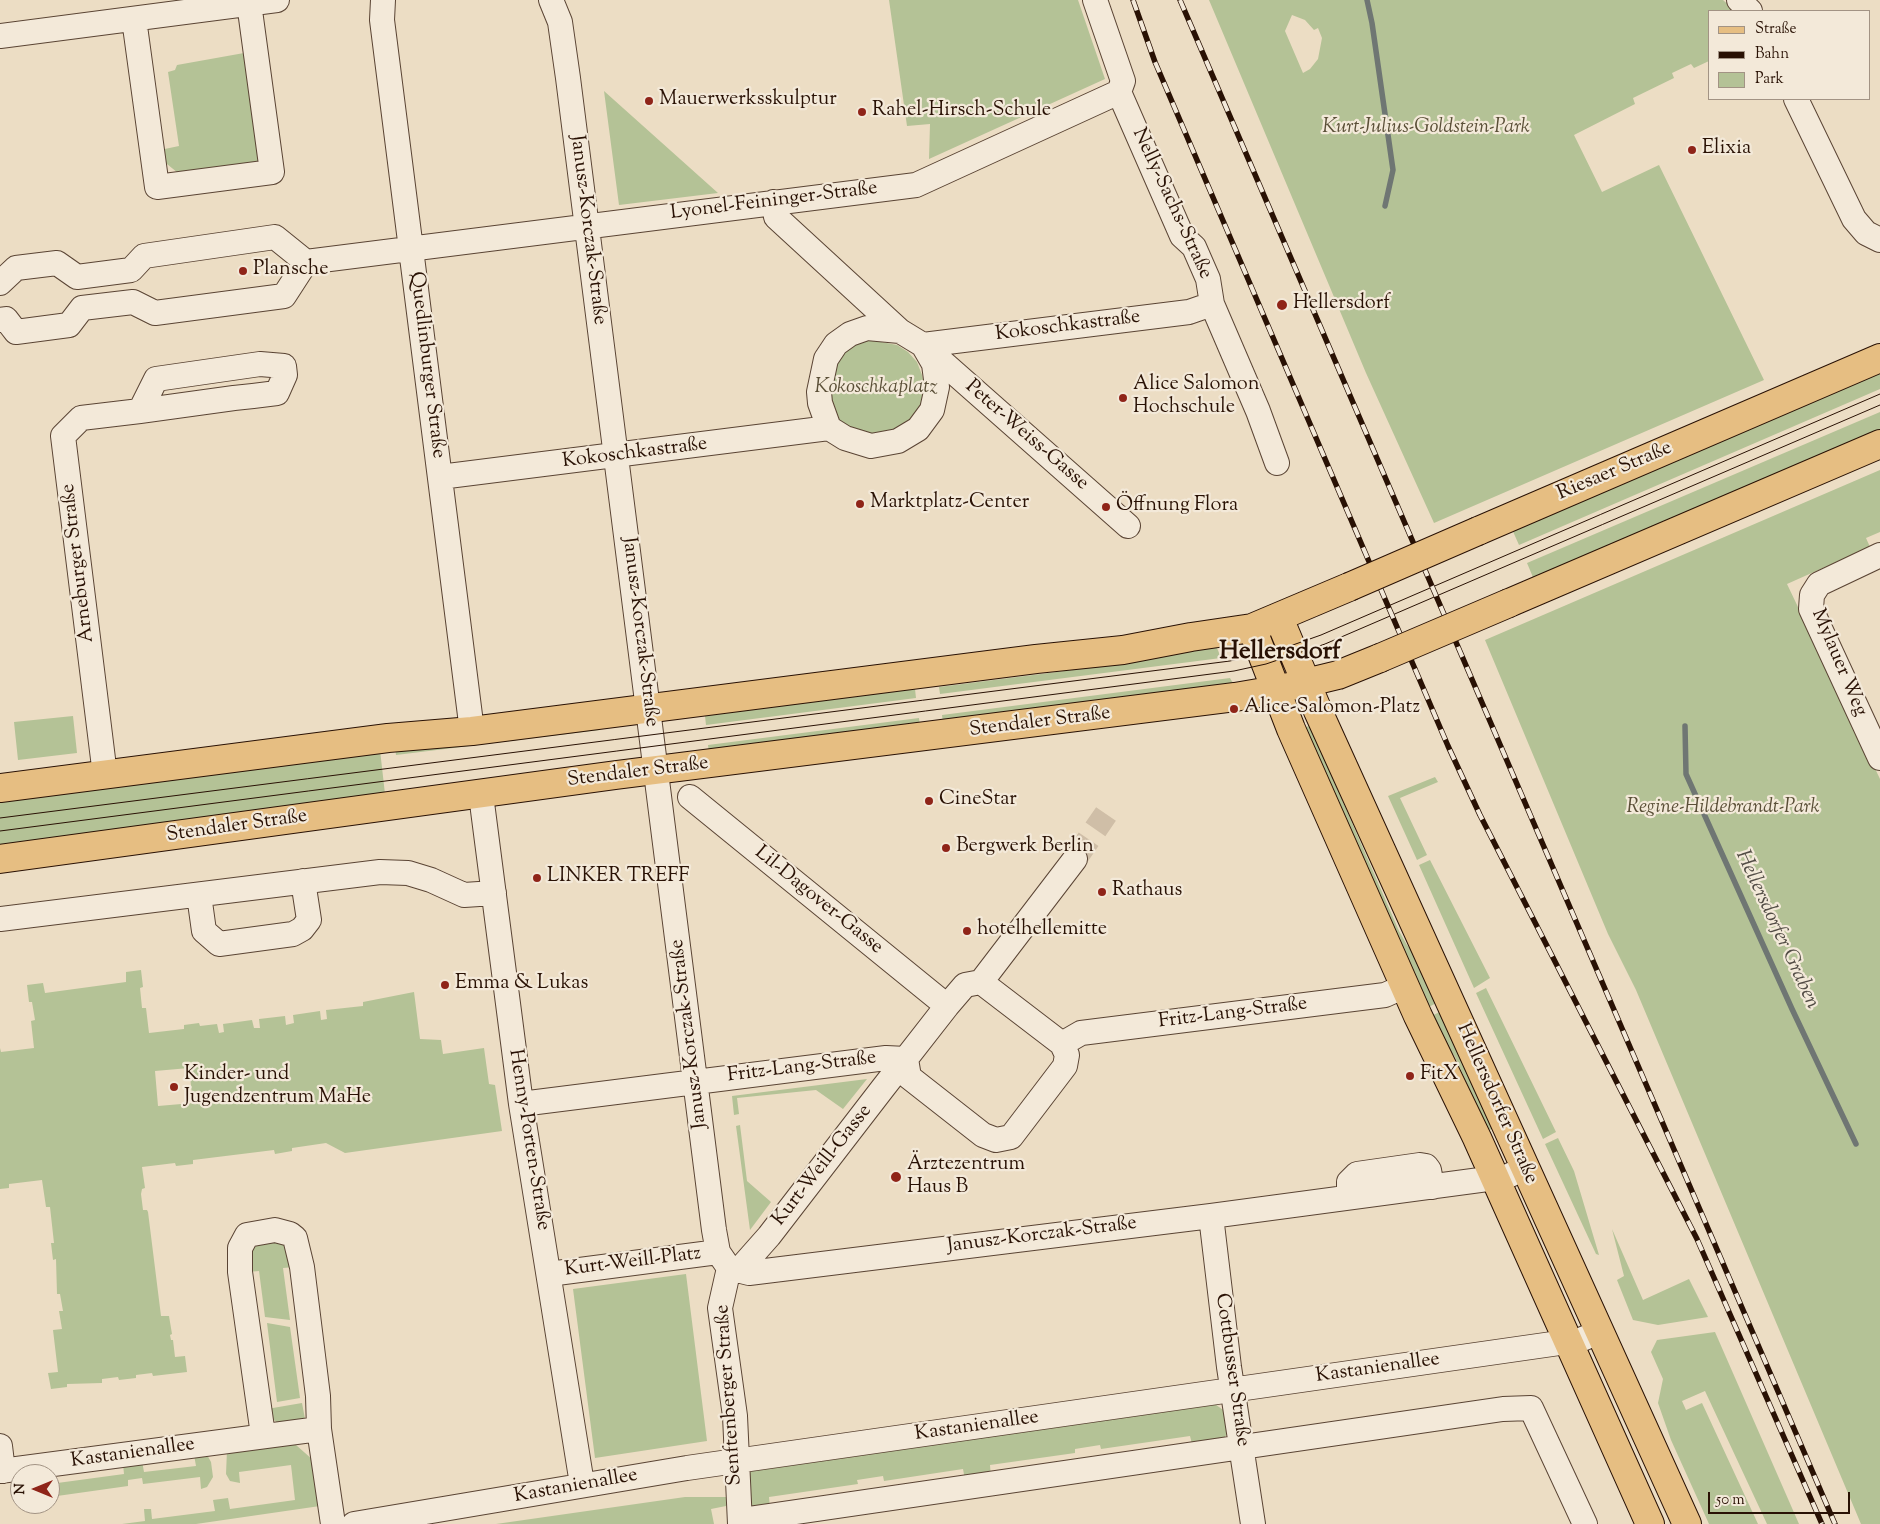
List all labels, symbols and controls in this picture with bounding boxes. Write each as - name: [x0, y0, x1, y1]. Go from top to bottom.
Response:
- legend: [1708, 10, 1870, 100]
- text: Straße: [1755, 19, 1797, 40]
- text: Bahn: [1755, 44, 1789, 65]
- text: Park: [1755, 69, 1784, 90]
- place label: Mauerwerksskulptur: [659, 89, 837, 113]
- marker: Mauerwerksskulptur: [643, 95, 655, 107]
- place label: Rahel-Hirsch-Schule: [872, 100, 1051, 124]
- marker: Rahel-Hirsch-Schule: [856, 106, 868, 118]
- park label: Kurt-Julius-Goldstein-Park: [1322, 117, 1530, 141]
- street label: Nelly-Sachs-Straße: [1126, 125, 1216, 283]
- street label: Janusz-Korczak-Straße: [563, 134, 611, 326]
- place label: Elixia: [1702, 138, 1751, 162]
- marker: Elixia: [1686, 144, 1698, 156]
- street label: Lyonel-Feininger-Straße: [669, 177, 879, 227]
- place label: Plansche: [253, 259, 329, 283]
- marker: Plansche: [237, 265, 249, 277]
- street label: Quedlinburger Straße: [403, 270, 449, 460]
- place label: Hellersdorf: [1293, 293, 1390, 317]
- marker: Hellersdorf: [1275, 298, 1289, 312]
- street label: Kokoschkastraße: [994, 306, 1142, 348]
- place label: Alice Salomon Hochschule: [1133, 374, 1260, 421]
- street label: Peter-Weiss-Gasse: [959, 376, 1093, 496]
- park label: Kokoschkaplatz: [814, 377, 938, 401]
- marker: Alice Salomon Hochschule: [1117, 392, 1129, 404]
- street label: Kokoschkastraße: [561, 433, 709, 475]
- street label: Riesaer Straße: [1554, 437, 1676, 507]
- street label: Arneburger Straße: [57, 482, 101, 644]
- place label: Marktplatz-Center: [870, 492, 1029, 516]
- place label: Öffnung Flora: [1116, 495, 1238, 519]
- marker: Marktplatz-Center: [854, 498, 866, 510]
- marker: Öffnung Flora: [1100, 501, 1112, 513]
- street label: Janusz-Korczak-Straße: [615, 536, 663, 728]
- street label: Mylauer Weg: [1805, 606, 1871, 720]
- district label: Hellersdorf: [1219, 639, 1341, 669]
- place label: Alice-Salomon-Platz: [1244, 697, 1420, 721]
- street label: Stendaler Straße: [968, 702, 1112, 744]
- marker: Alice-Salomon-Platz: [1228, 703, 1240, 715]
- street label: Stendaler Straße: [566, 752, 710, 794]
- place label: CineStar: [939, 789, 1017, 813]
- marker: CineStar: [923, 795, 935, 807]
- park label: Regine-Hildebrandt-Park: [1627, 797, 1819, 821]
- street label: Stendaler Straße: [165, 805, 309, 849]
- place label: Bergwerk Berlin: [956, 836, 1094, 860]
- street label: Lil-Dagover-Gasse: [749, 842, 887, 960]
- marker: Bergwerk Berlin: [940, 842, 952, 854]
- water label: Hellersdorfer Graben: [1728, 847, 1824, 1013]
- place label: LINKER TREFF: [547, 866, 689, 890]
- marker: LINKER TREFF: [531, 872, 543, 884]
- place label: Rathaus: [1112, 880, 1182, 904]
- marker: Rathaus: [1096, 886, 1108, 898]
- place label: hotelhellemitte: [977, 919, 1107, 943]
- marker: hotelhellemitte: [961, 925, 973, 937]
- street label: Janusz-Korczak-Straße: [666, 938, 714, 1130]
- place label: Emma & Lukas: [455, 973, 588, 997]
- marker: Emma & Lukas: [439, 979, 451, 991]
- street label: Fritz-Lang-Straße: [1157, 993, 1309, 1035]
- street label: Hellersdorfer Straße: [1450, 1020, 1542, 1188]
- street label: Fritz-Lang-Straße: [726, 1047, 878, 1089]
- street label: Henny-Porten-Straße: [502, 1048, 554, 1232]
- place label: Kinder- und Jugendzentrum MaHe: [184, 1064, 371, 1111]
- place label: FitX: [1420, 1064, 1458, 1088]
- marker: FitX: [1404, 1070, 1416, 1082]
- marker: Kinder- und Jugendzentrum MaHe: [168, 1081, 180, 1093]
- street label: Kurt-Weill-Gasse: [768, 1100, 878, 1232]
- place label: Ärztezentrum Haus B: [907, 1154, 1025, 1201]
- marker: Ärztezentrum Haus B: [889, 1170, 903, 1184]
- street label: Janusz-Korczak-Straße: [946, 1212, 1138, 1260]
- street label: Kurt-Weill-Platz: [563, 1243, 703, 1283]
- street label: Cottbusser Straße: [1208, 1292, 1254, 1448]
- street label: Senftenberger Straße: [712, 1304, 748, 1486]
- street label: Kastanienallee: [1314, 1348, 1442, 1390]
- street label: Kastanienallee: [913, 1406, 1041, 1448]
- street label: Kastanienallee: [69, 1433, 197, 1475]
- north arrow: [10, 1464, 60, 1514]
- street label: Kastanienallee: [512, 1464, 640, 1510]
- scale bar: [1710, 1482, 1852, 1514]
- text: N: [11, 1483, 31, 1495]
- text: 50 m: [1716, 1490, 1745, 1511]

